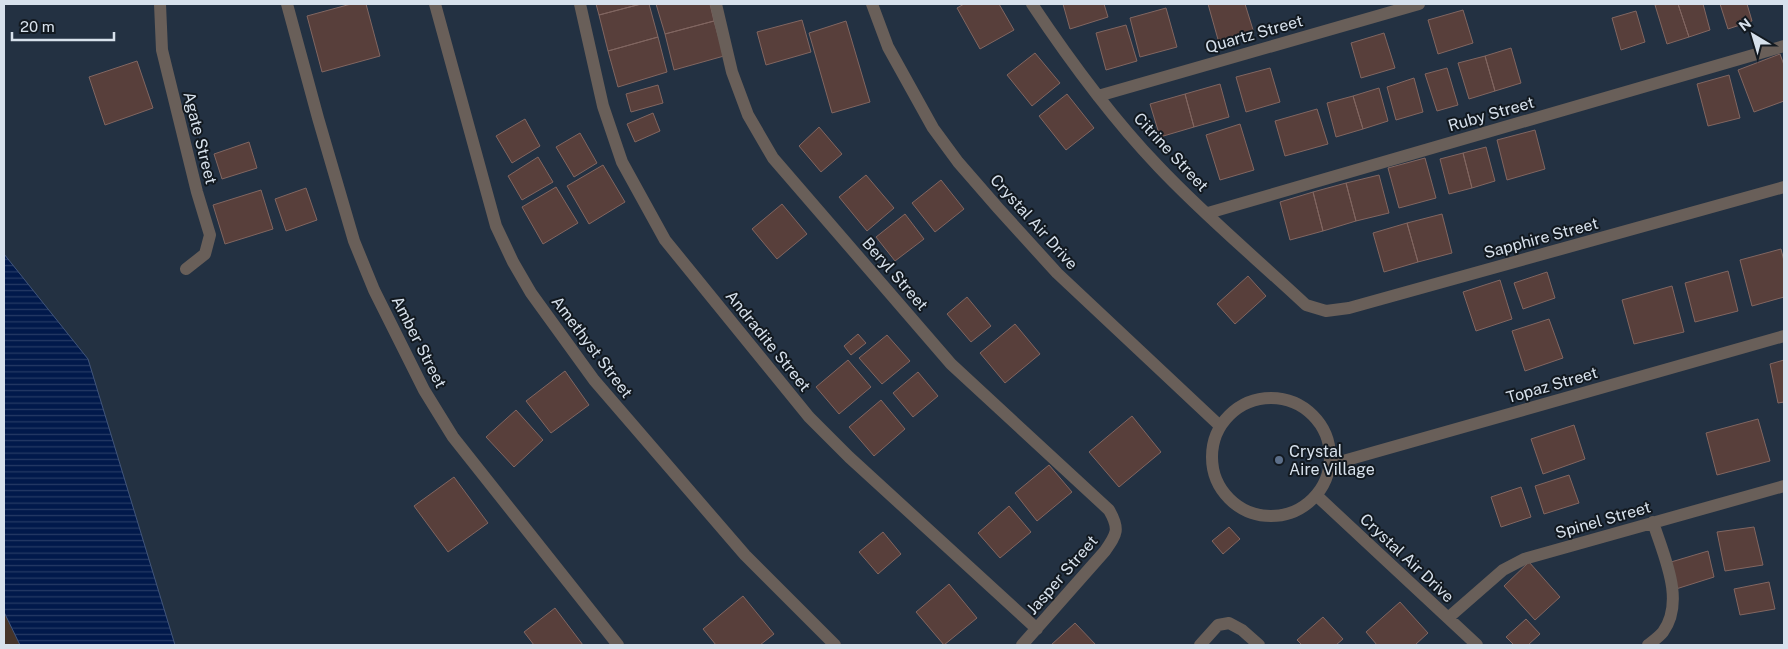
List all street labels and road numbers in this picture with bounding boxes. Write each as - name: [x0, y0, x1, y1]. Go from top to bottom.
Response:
- street label: Quartz Street: [1203, 11, 1305, 57]
- street label: Agate Street: [179, 90, 221, 186]
- street label: Ruby Street: [1446, 93, 1536, 135]
- street label: Citrine Street: [1130, 109, 1212, 195]
- street label: Crystal Air Drive: [986, 171, 1082, 273]
- street label: Sapphire Street: [1482, 214, 1600, 262]
- street label: Beryl Street: [858, 234, 932, 314]
- street label: Andradite Street: [722, 287, 814, 395]
- street label: Amethyst Street: [548, 292, 636, 402]
- street label: Amber Street: [388, 293, 450, 391]
- street label: Topaz Street: [1504, 363, 1600, 407]
- street label: Spinel Street: [1553, 497, 1653, 543]
- street label: Crystal Air Drive: [1356, 510, 1458, 606]
- street label: Jasper Street: [1022, 532, 1102, 618]

